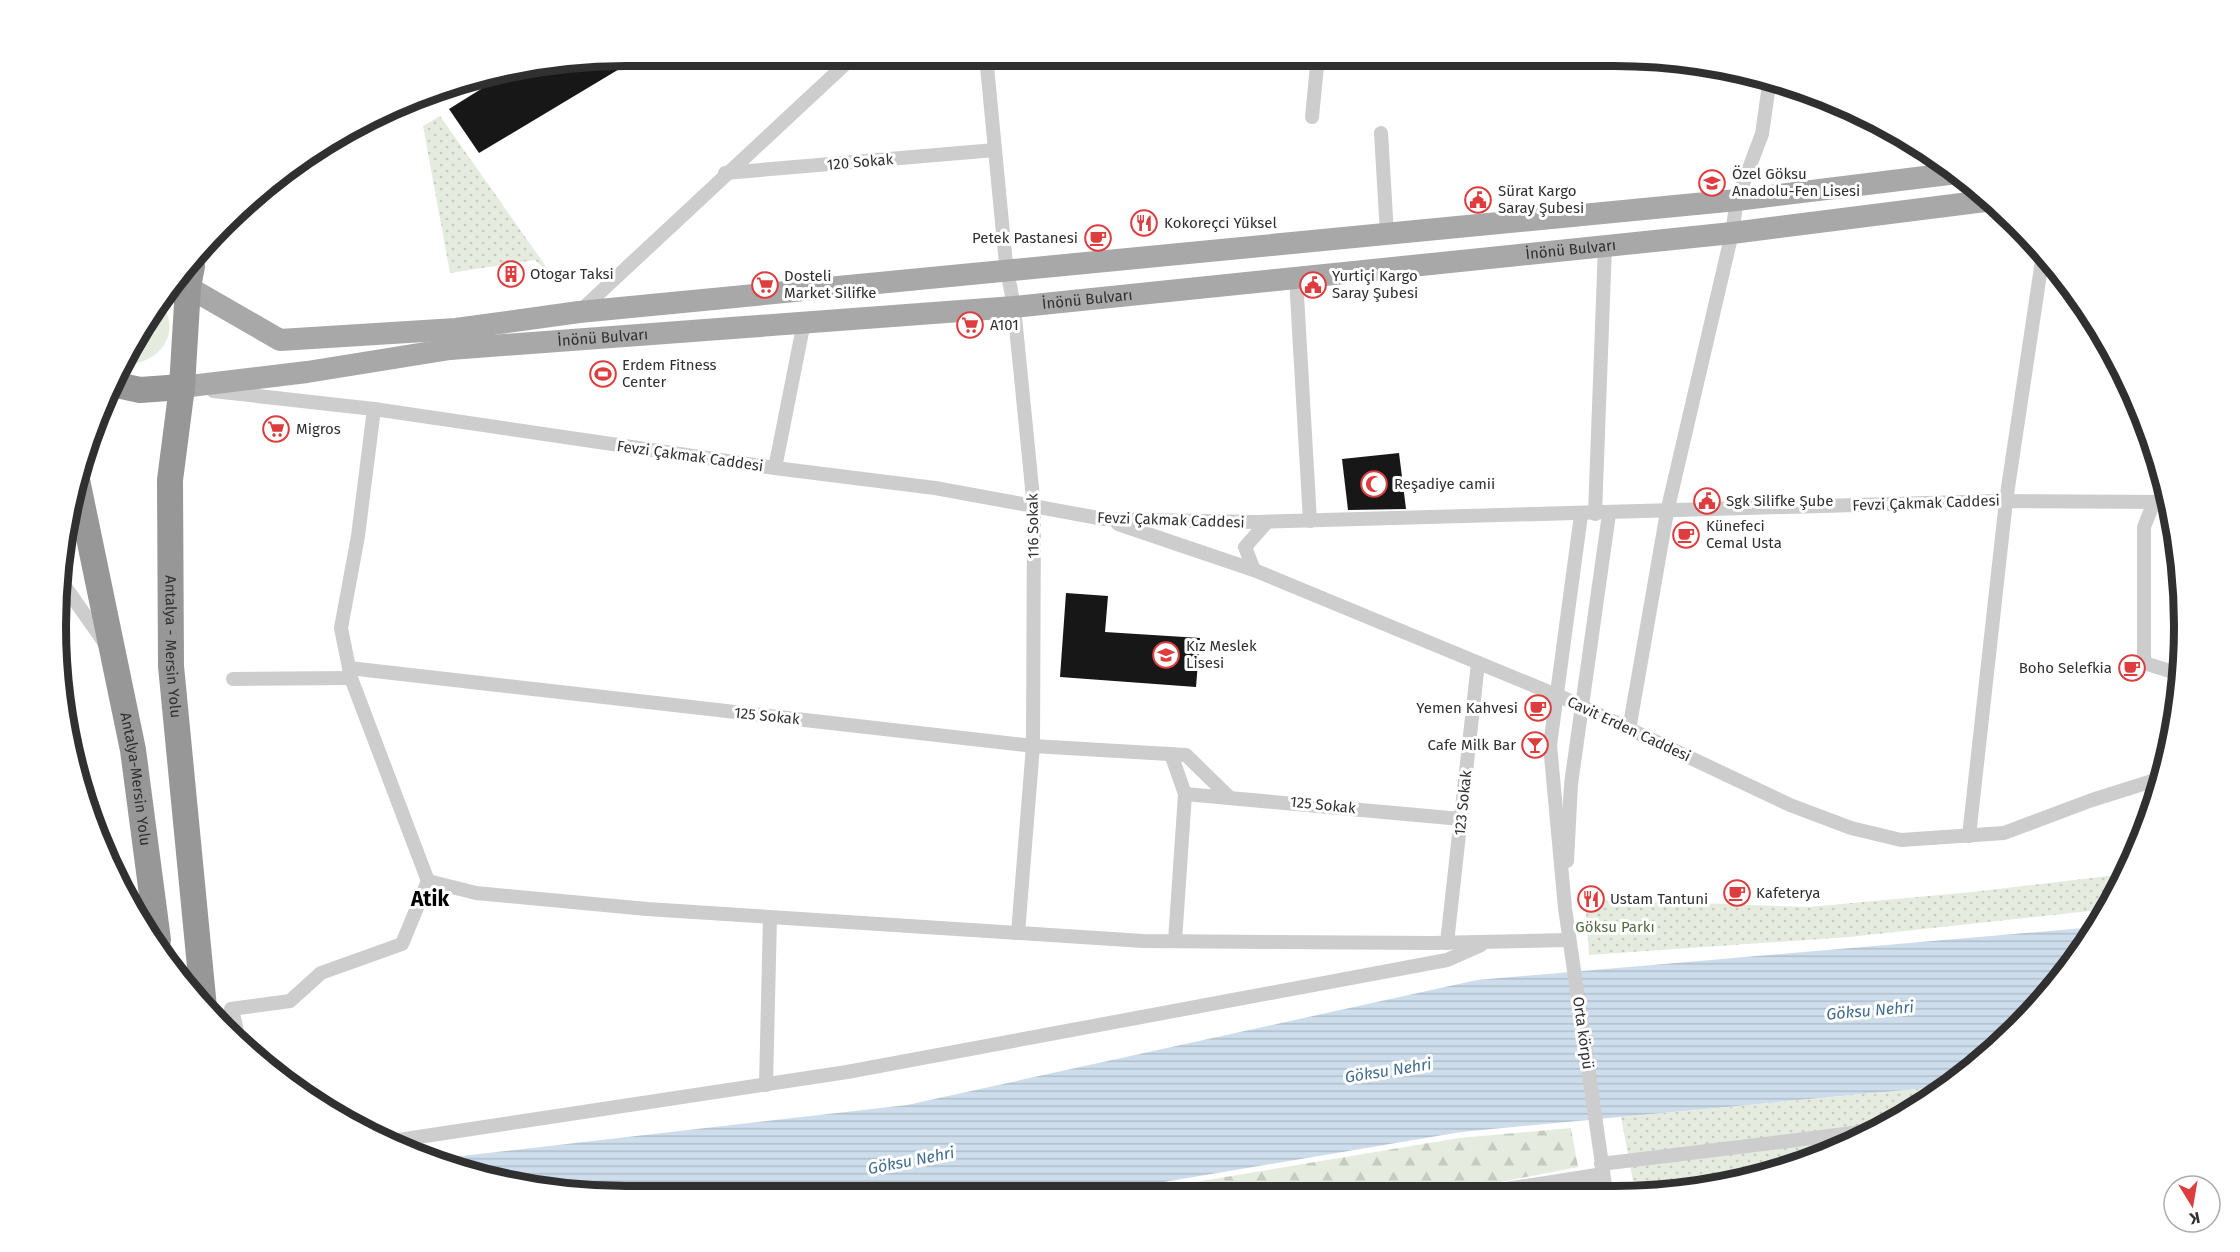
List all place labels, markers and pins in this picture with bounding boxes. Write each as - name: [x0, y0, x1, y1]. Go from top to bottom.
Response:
- place label: Özel Göksu Anadolu-Fen Lisesi: [1732, 165, 1860, 200]
- school or university icon: Özel Göksu Anadolu-Fen Lisesi: [1697, 168, 1727, 198]
- place label: Sürat Kargo Saray Şubesi: [1498, 182, 1584, 217]
- public building icon: Sürat Kargo Saray Şubesi: [1463, 185, 1493, 215]
- restaurant icon: Kokoreçci Yüksel: [1129, 208, 1159, 238]
- place label: Kokoreçci Yüksel: [1164, 214, 1277, 232]
- cafe icon: Petek Pastanesi: [1083, 223, 1113, 253]
- place label: Petek Pastanesi: [972, 229, 1078, 247]
- building icon: Otogar Taksi: [496, 259, 526, 289]
- place label: Otogar Taksi: [530, 265, 614, 283]
- place label: Dosteli Market Silifke: [784, 267, 877, 302]
- place label: Yurtiçi Kargo Saray Şubesi: [1332, 267, 1418, 302]
- supermarket icon: Dosteli Market Silifke: [750, 270, 780, 300]
- public building icon: Yurtiçi Kargo Saray Şubesi: [1298, 270, 1328, 300]
- supermarket icon: A101: [955, 310, 985, 340]
- place label: A101: [990, 316, 1019, 334]
- place label: Erdem Fitness Center: [622, 356, 717, 391]
- sports icon: Erdem Fitness Center: [588, 359, 618, 389]
- supermarket icon: Migros: [261, 414, 291, 444]
- place label: Migros: [296, 420, 341, 438]
- mosque icon: Reşadiye camii: [1359, 469, 1389, 499]
- place label: Reşadiye camii: [1394, 475, 1495, 493]
- public building icon: Sgk Silifke Şube: [1692, 486, 1722, 516]
- place label: Sgk Silifke Şube: [1726, 492, 1833, 510]
- place label: Künefeci Cemal Usta: [1706, 517, 1782, 552]
- cafe icon: Künefeci Cemal Usta: [1671, 520, 1701, 550]
- place label: Kız Meslek Lisesi: [1186, 637, 1257, 672]
- school or university icon: Kız Meslek Lisesi: [1151, 640, 1181, 670]
- cafe icon: Boho Selefkia: [2117, 653, 2147, 683]
- place label: Boho Selefkia: [2019, 659, 2112, 677]
- cafe icon: Yemen Kahvesi: [1523, 693, 1553, 723]
- place label: Yemen Kahvesi: [1416, 699, 1518, 717]
- bar icon: Cafe Milk Bar: [1520, 730, 1550, 760]
- place label: Cafe Milk Bar: [1428, 736, 1516, 754]
- cafe icon: Kafeterya: [1722, 878, 1752, 908]
- restaurant icon: Ustam Tantuni: [1576, 884, 1606, 914]
- place label: Kafeterya: [1756, 884, 1820, 902]
- place label: Ustam Tantuni: [1610, 890, 1708, 908]

